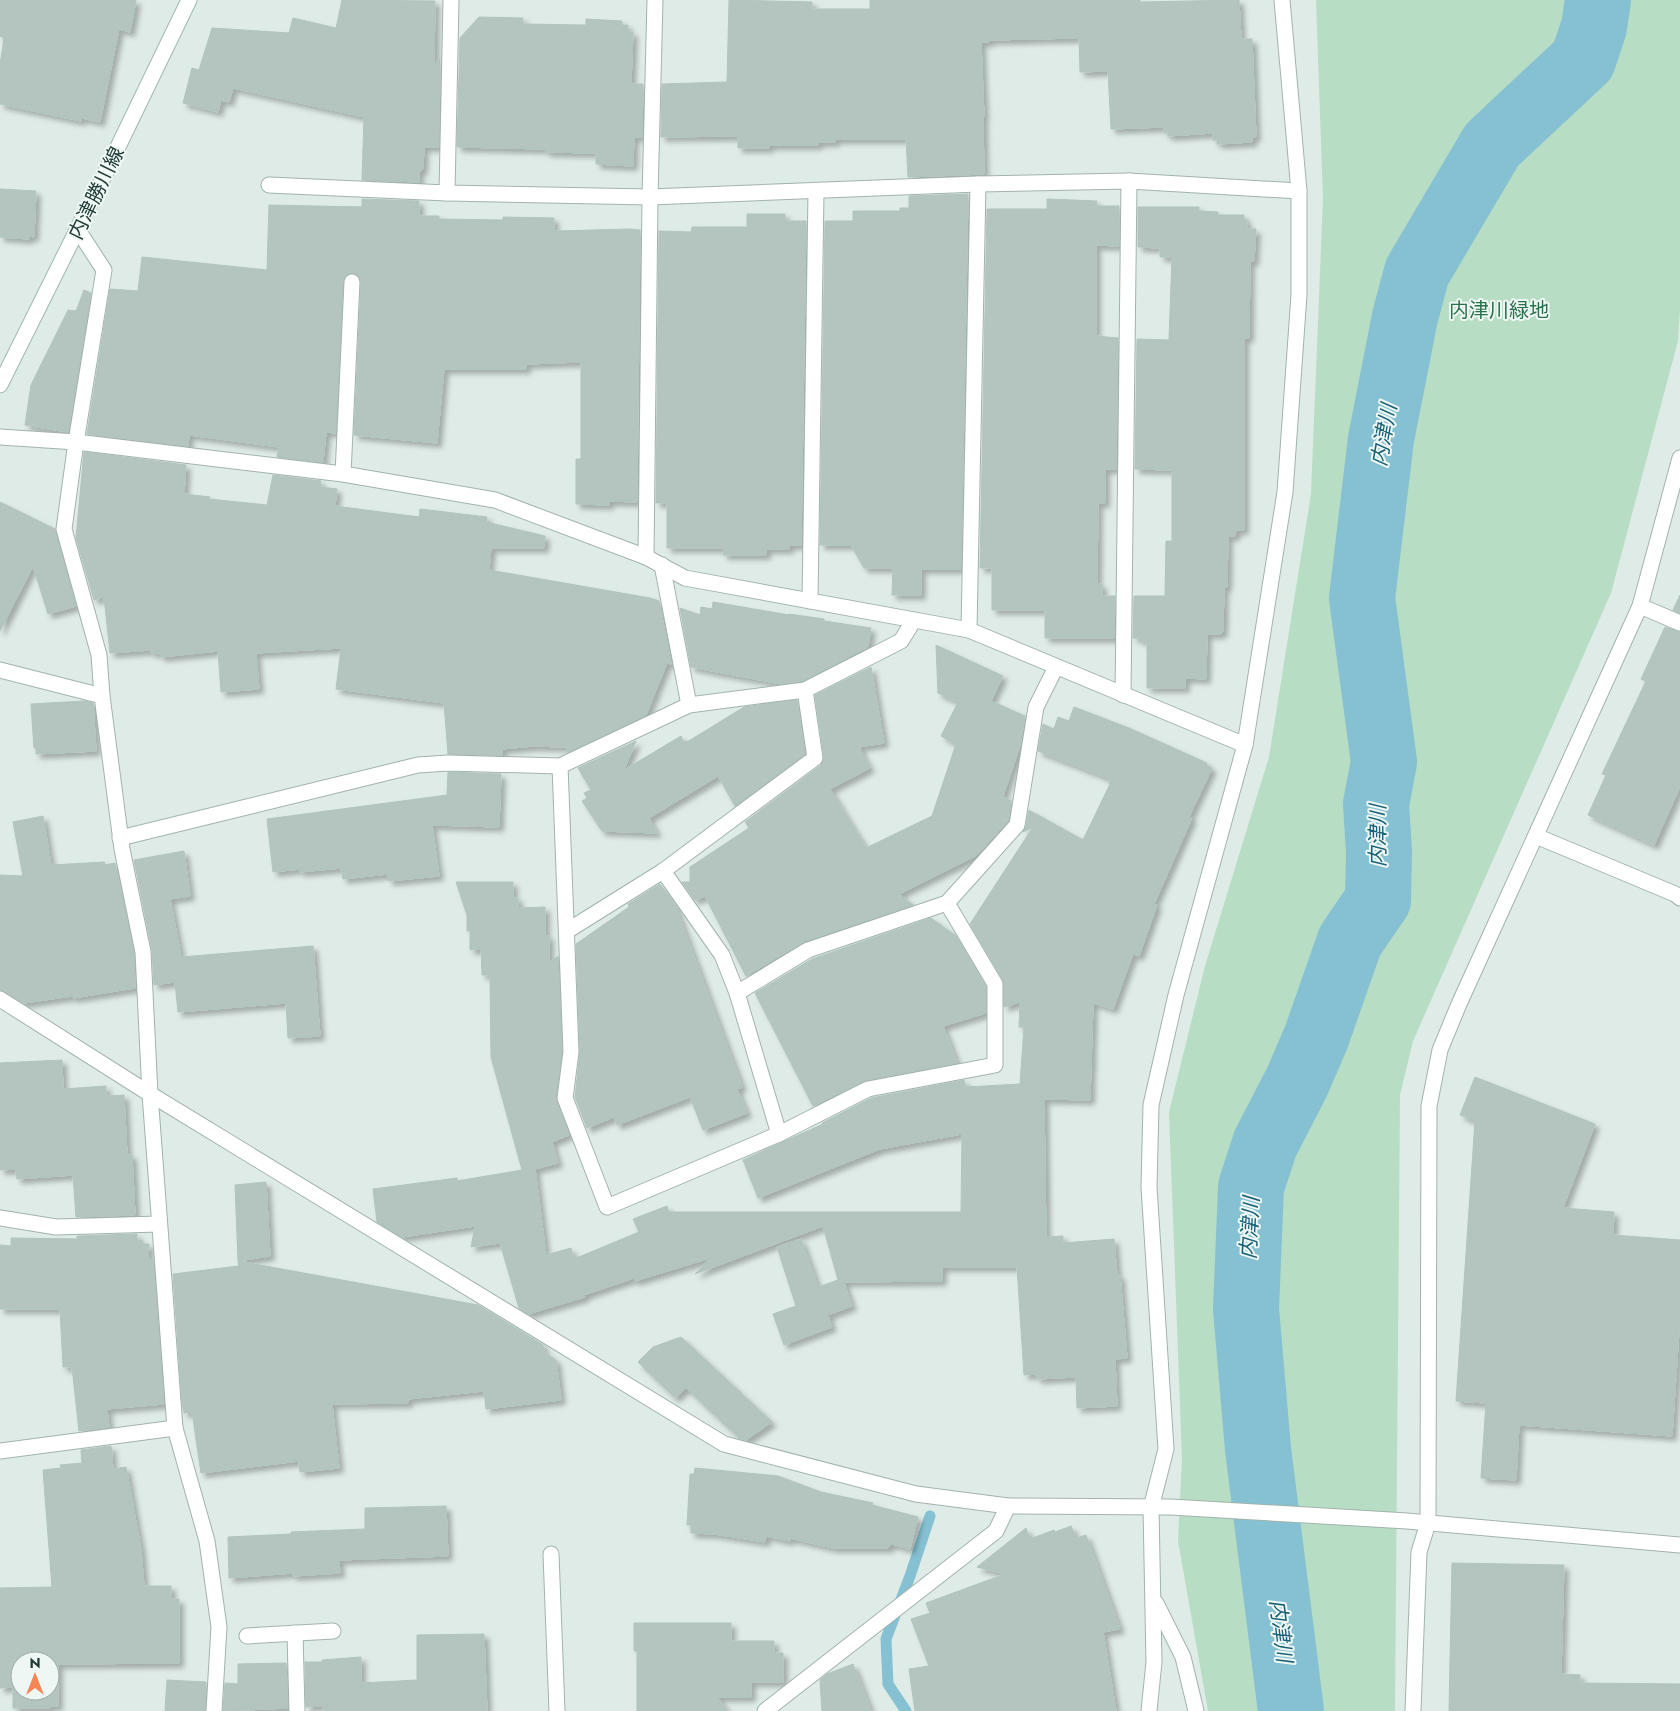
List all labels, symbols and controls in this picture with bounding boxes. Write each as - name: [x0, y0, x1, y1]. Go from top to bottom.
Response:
- street label: 内津勝川線: [61, 142, 131, 245]
- park label: 内津川緑地: [1449, 296, 1549, 325]
- water label: 内津川: [1364, 399, 1405, 469]
- water label: 内津川: [1363, 803, 1393, 868]
- water label: 内津川: [1233, 1194, 1267, 1260]
- water label: 内津川: [1262, 1598, 1300, 1666]
- north arrow: [10, 1651, 60, 1701]
- text: N: [29, 1653, 41, 1673]

